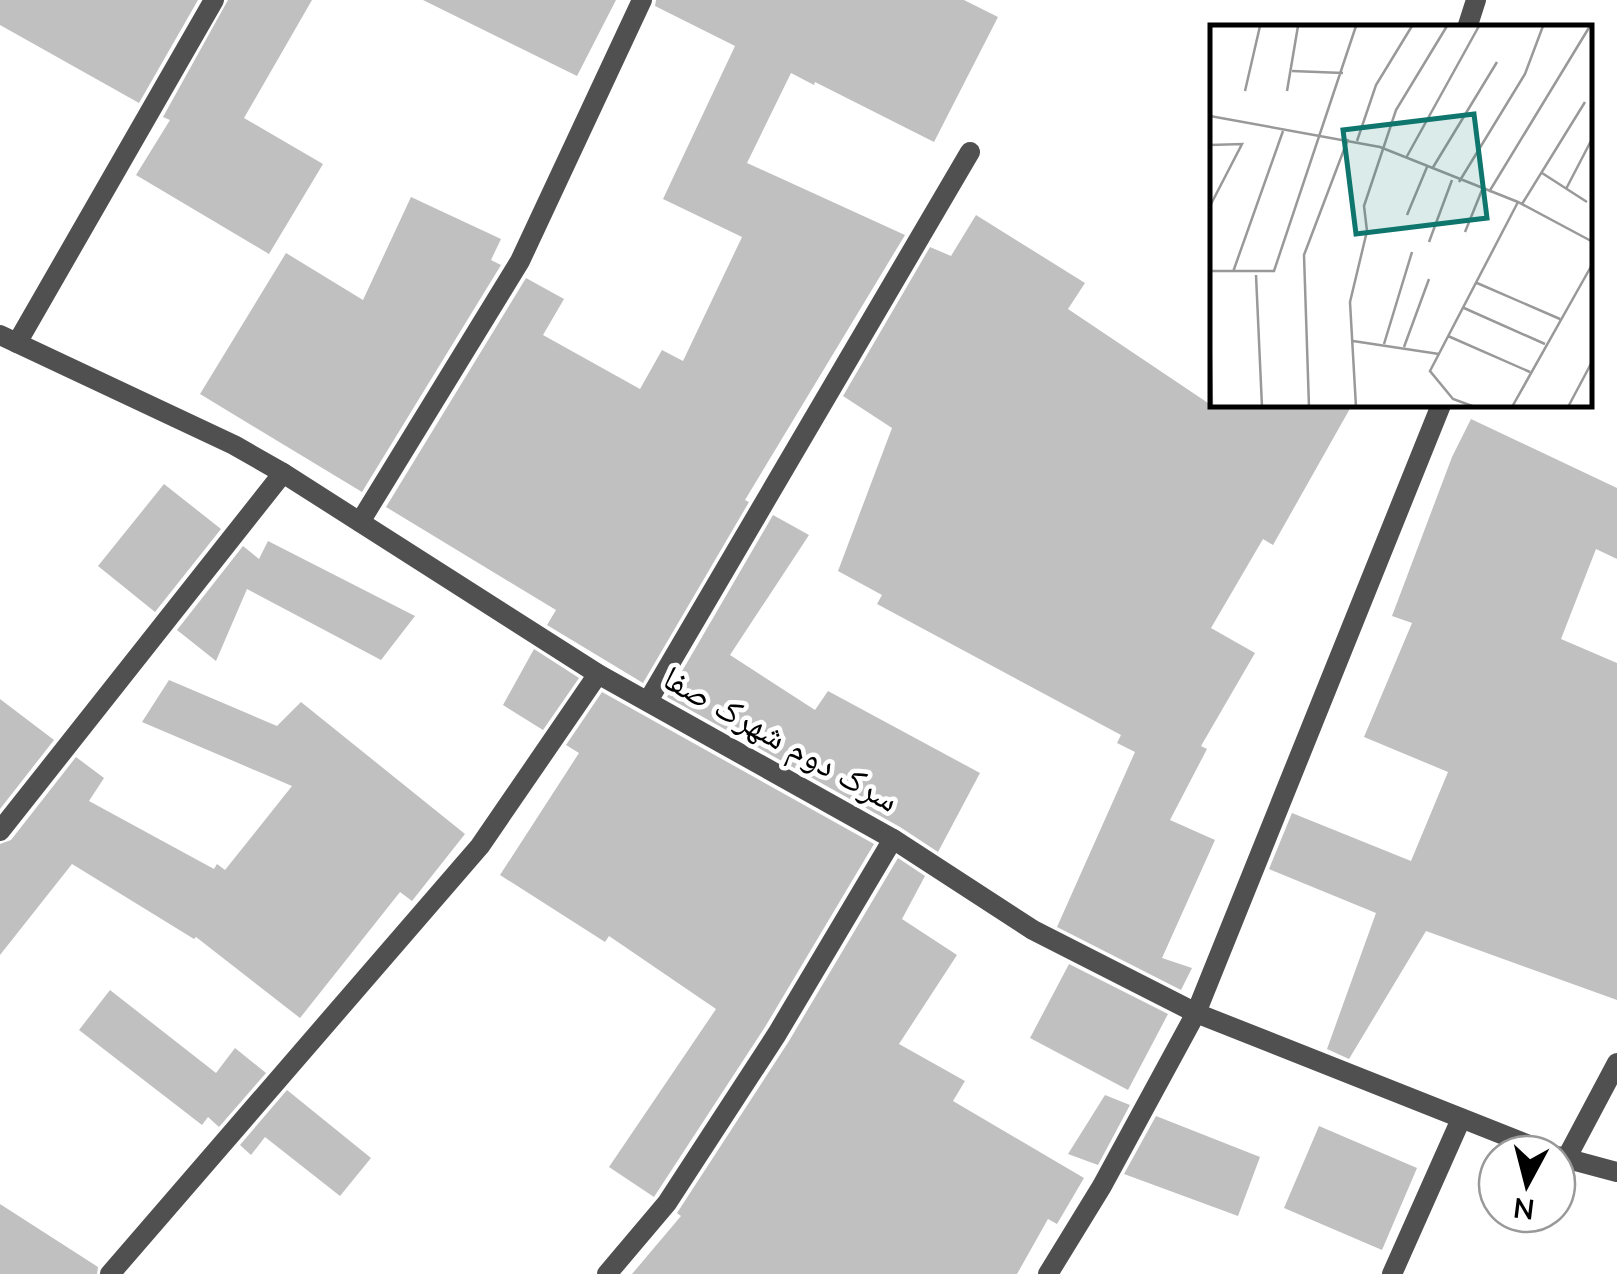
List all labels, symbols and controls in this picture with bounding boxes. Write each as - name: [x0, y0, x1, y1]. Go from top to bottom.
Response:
- inset map: [1210, 25, 1592, 408]
- street label: سرک دوم شهرک صفا: [655, 655, 907, 823]
- north arrow: [1477, 1134, 1577, 1234]
- text: N: [1511, 1188, 1537, 1228]

